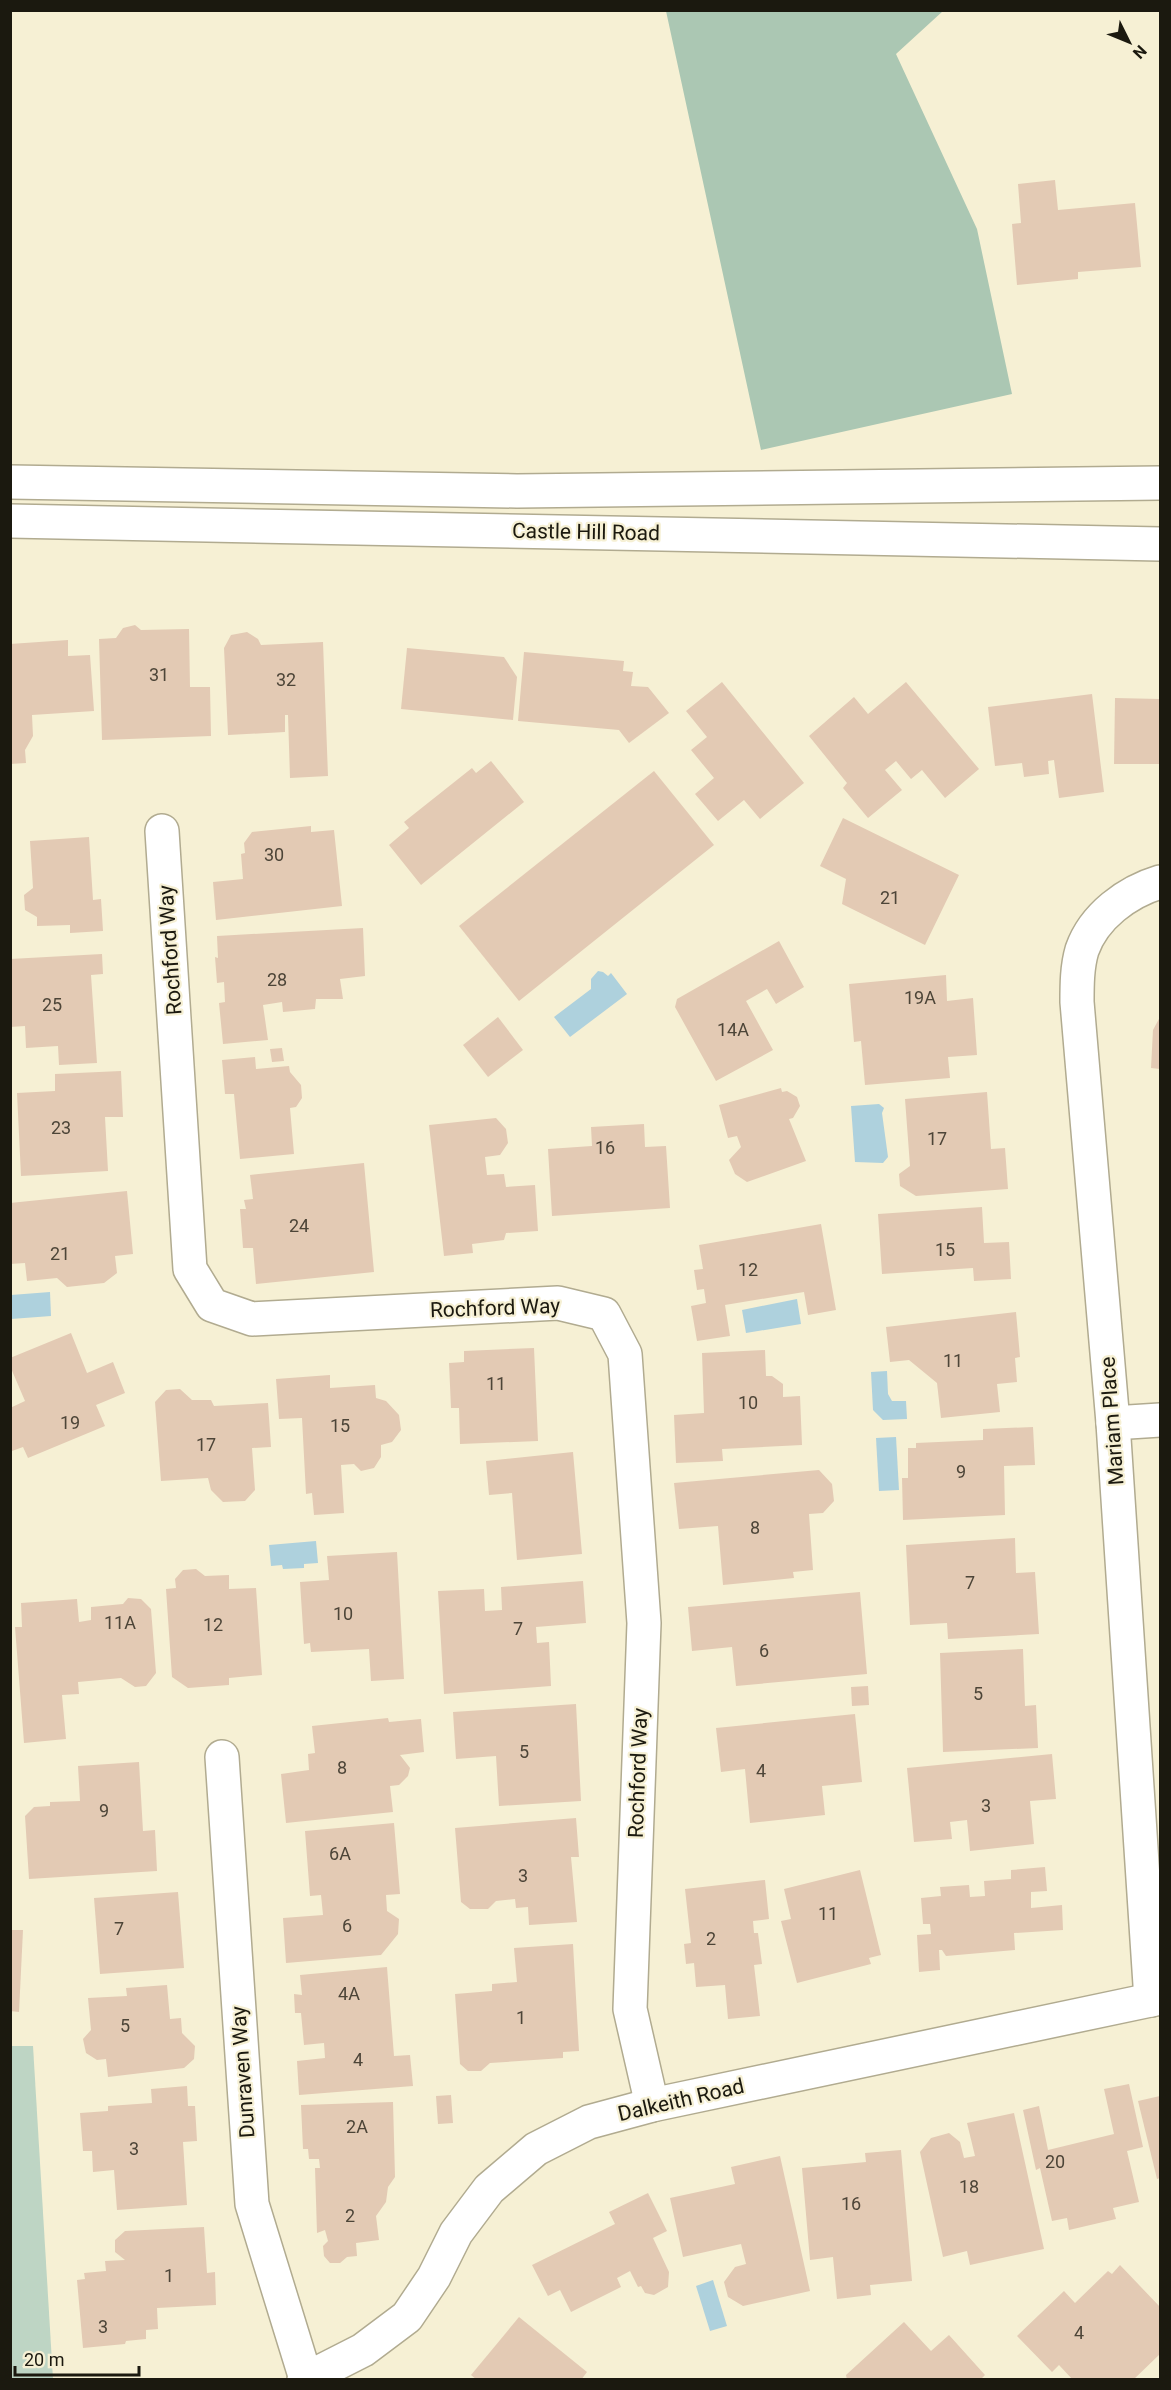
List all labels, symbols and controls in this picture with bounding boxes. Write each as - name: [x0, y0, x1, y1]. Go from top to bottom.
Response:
- north arrow: [1099, 12, 1159, 72]
- text: N: [1129, 41, 1150, 62]
- street label: Castle Hill Road: [512, 519, 660, 545]
- house number: 31: [149, 664, 169, 685]
- house number: 32: [276, 669, 296, 690]
- house number: 30: [264, 844, 284, 865]
- street label: Rochford Way: [153, 884, 187, 1016]
- house number: 21: [880, 887, 900, 908]
- house number: 28: [267, 969, 287, 990]
- house number: 19A: [904, 987, 936, 1008]
- house number: 25: [42, 994, 62, 1015]
- house number: 14A: [717, 1019, 749, 1040]
- house number: 23: [51, 1117, 71, 1138]
- house number: 17: [927, 1128, 947, 1149]
- house number: 16: [595, 1137, 615, 1158]
- house number: 24: [289, 1215, 309, 1236]
- house number: 15: [935, 1239, 955, 1260]
- house number: 21: [50, 1243, 70, 1264]
- house number: 12: [738, 1259, 758, 1280]
- street label: Rochford Way: [430, 1294, 561, 1322]
- house number: 11: [943, 1350, 963, 1371]
- street label: Mariam Place: [1096, 1356, 1128, 1486]
- house number: 11: [486, 1373, 506, 1394]
- house number: 10: [738, 1392, 758, 1413]
- house number: 19: [60, 1412, 80, 1433]
- house number: 15: [330, 1415, 350, 1436]
- house number: 17: [196, 1434, 216, 1455]
- house number: 9: [956, 1461, 966, 1482]
- house number: 8: [750, 1517, 760, 1538]
- house number: 7: [965, 1572, 975, 1593]
- house number: 10: [333, 1603, 353, 1624]
- house number: 11A: [104, 1612, 136, 1633]
- house number: 12: [203, 1614, 223, 1635]
- house number: 7: [513, 1618, 523, 1639]
- house number: 6: [759, 1640, 769, 1661]
- house number: 5: [973, 1683, 983, 1704]
- street label: Rochford Way: [624, 1707, 652, 1838]
- house number: 5: [519, 1741, 529, 1762]
- house number: 8: [337, 1757, 347, 1778]
- house number: 4: [756, 1760, 766, 1781]
- house number: 3: [981, 1795, 991, 1816]
- house number: 9: [99, 1800, 109, 1821]
- house number: 6A: [329, 1843, 351, 1864]
- house number: 3: [518, 1865, 528, 1886]
- house number: 11: [818, 1903, 838, 1924]
- house number: 6: [342, 1915, 352, 1936]
- house number: 7: [114, 1918, 124, 1939]
- house number: 2: [706, 1928, 716, 1949]
- house number: 4A: [338, 1983, 360, 2004]
- street label: Dunraven Way: [226, 2005, 260, 2139]
- house number: 1: [516, 2007, 526, 2028]
- house number: 5: [120, 2015, 130, 2036]
- house number: 4: [353, 2049, 363, 2070]
- street label: Dalkeith Road: [616, 2074, 746, 2126]
- house number: 2A: [346, 2116, 368, 2137]
- house number: 3: [129, 2138, 139, 2159]
- house number: 20: [1045, 2151, 1065, 2172]
- house number: 18: [959, 2176, 979, 2197]
- house number: 16: [841, 2193, 861, 2214]
- house number: 2: [345, 2205, 355, 2226]
- house number: 1: [164, 2265, 174, 2286]
- house number: 3: [98, 2316, 108, 2337]
- house number: 4: [1074, 2322, 1084, 2343]
- scale bar: [15, 2339, 140, 2377]
- text: 20 m: [24, 2349, 64, 2370]

